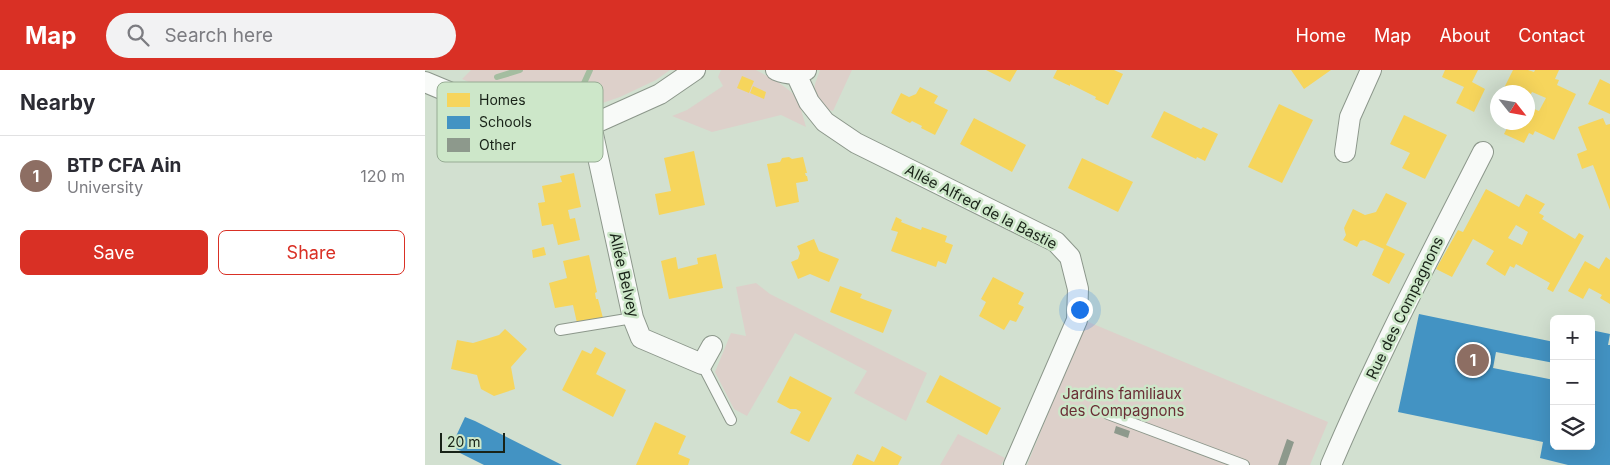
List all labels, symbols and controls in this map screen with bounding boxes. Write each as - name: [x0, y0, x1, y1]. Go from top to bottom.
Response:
- search box: [106, 13, 456, 58]
- text: Map: [25, 21, 76, 50]
- icon: search: [124, 21, 152, 49]
- text: Search here: [164, 24, 273, 47]
- text: Home: [1296, 25, 1346, 46]
- text: Map: [1374, 25, 1411, 46]
- text: About: [1439, 25, 1490, 46]
- text: Contact: [1518, 25, 1585, 46]
- legend: [437, 82, 603, 162]
- north arrow: [1490, 85, 1535, 130]
- text: Nearby: [20, 90, 95, 115]
- text: Homes: [479, 91, 526, 108]
- text: Schools: [479, 113, 532, 130]
- text: Other: [479, 136, 516, 153]
- text: BTP CFA Ain: [67, 154, 181, 177]
- street label: Allée Alfred de la Bastie: [902, 160, 1061, 253]
- text: 1: [33, 166, 39, 186]
- text: 120 m: [360, 166, 405, 186]
- text: University: [67, 177, 143, 197]
- button: Save: [20, 230, 208, 275]
- button: Share: [218, 230, 405, 275]
- street label: Allée Belvey: [605, 231, 644, 320]
- street label: Rue des Compagnons: [1362, 233, 1447, 382]
- your location: [1067, 297, 1093, 323]
- map controls: [1550, 315, 1595, 450]
- button: +: [1550, 315, 1595, 360]
- pin: 1: [1457, 341, 1489, 379]
- button: −: [1550, 360, 1595, 405]
- park label: Jardins familiaux des Compagnons: [1060, 384, 1184, 420]
- button: layers: [1550, 405, 1595, 450]
- scale bar: [440, 430, 505, 453]
- text: 20 m: [447, 433, 481, 450]

